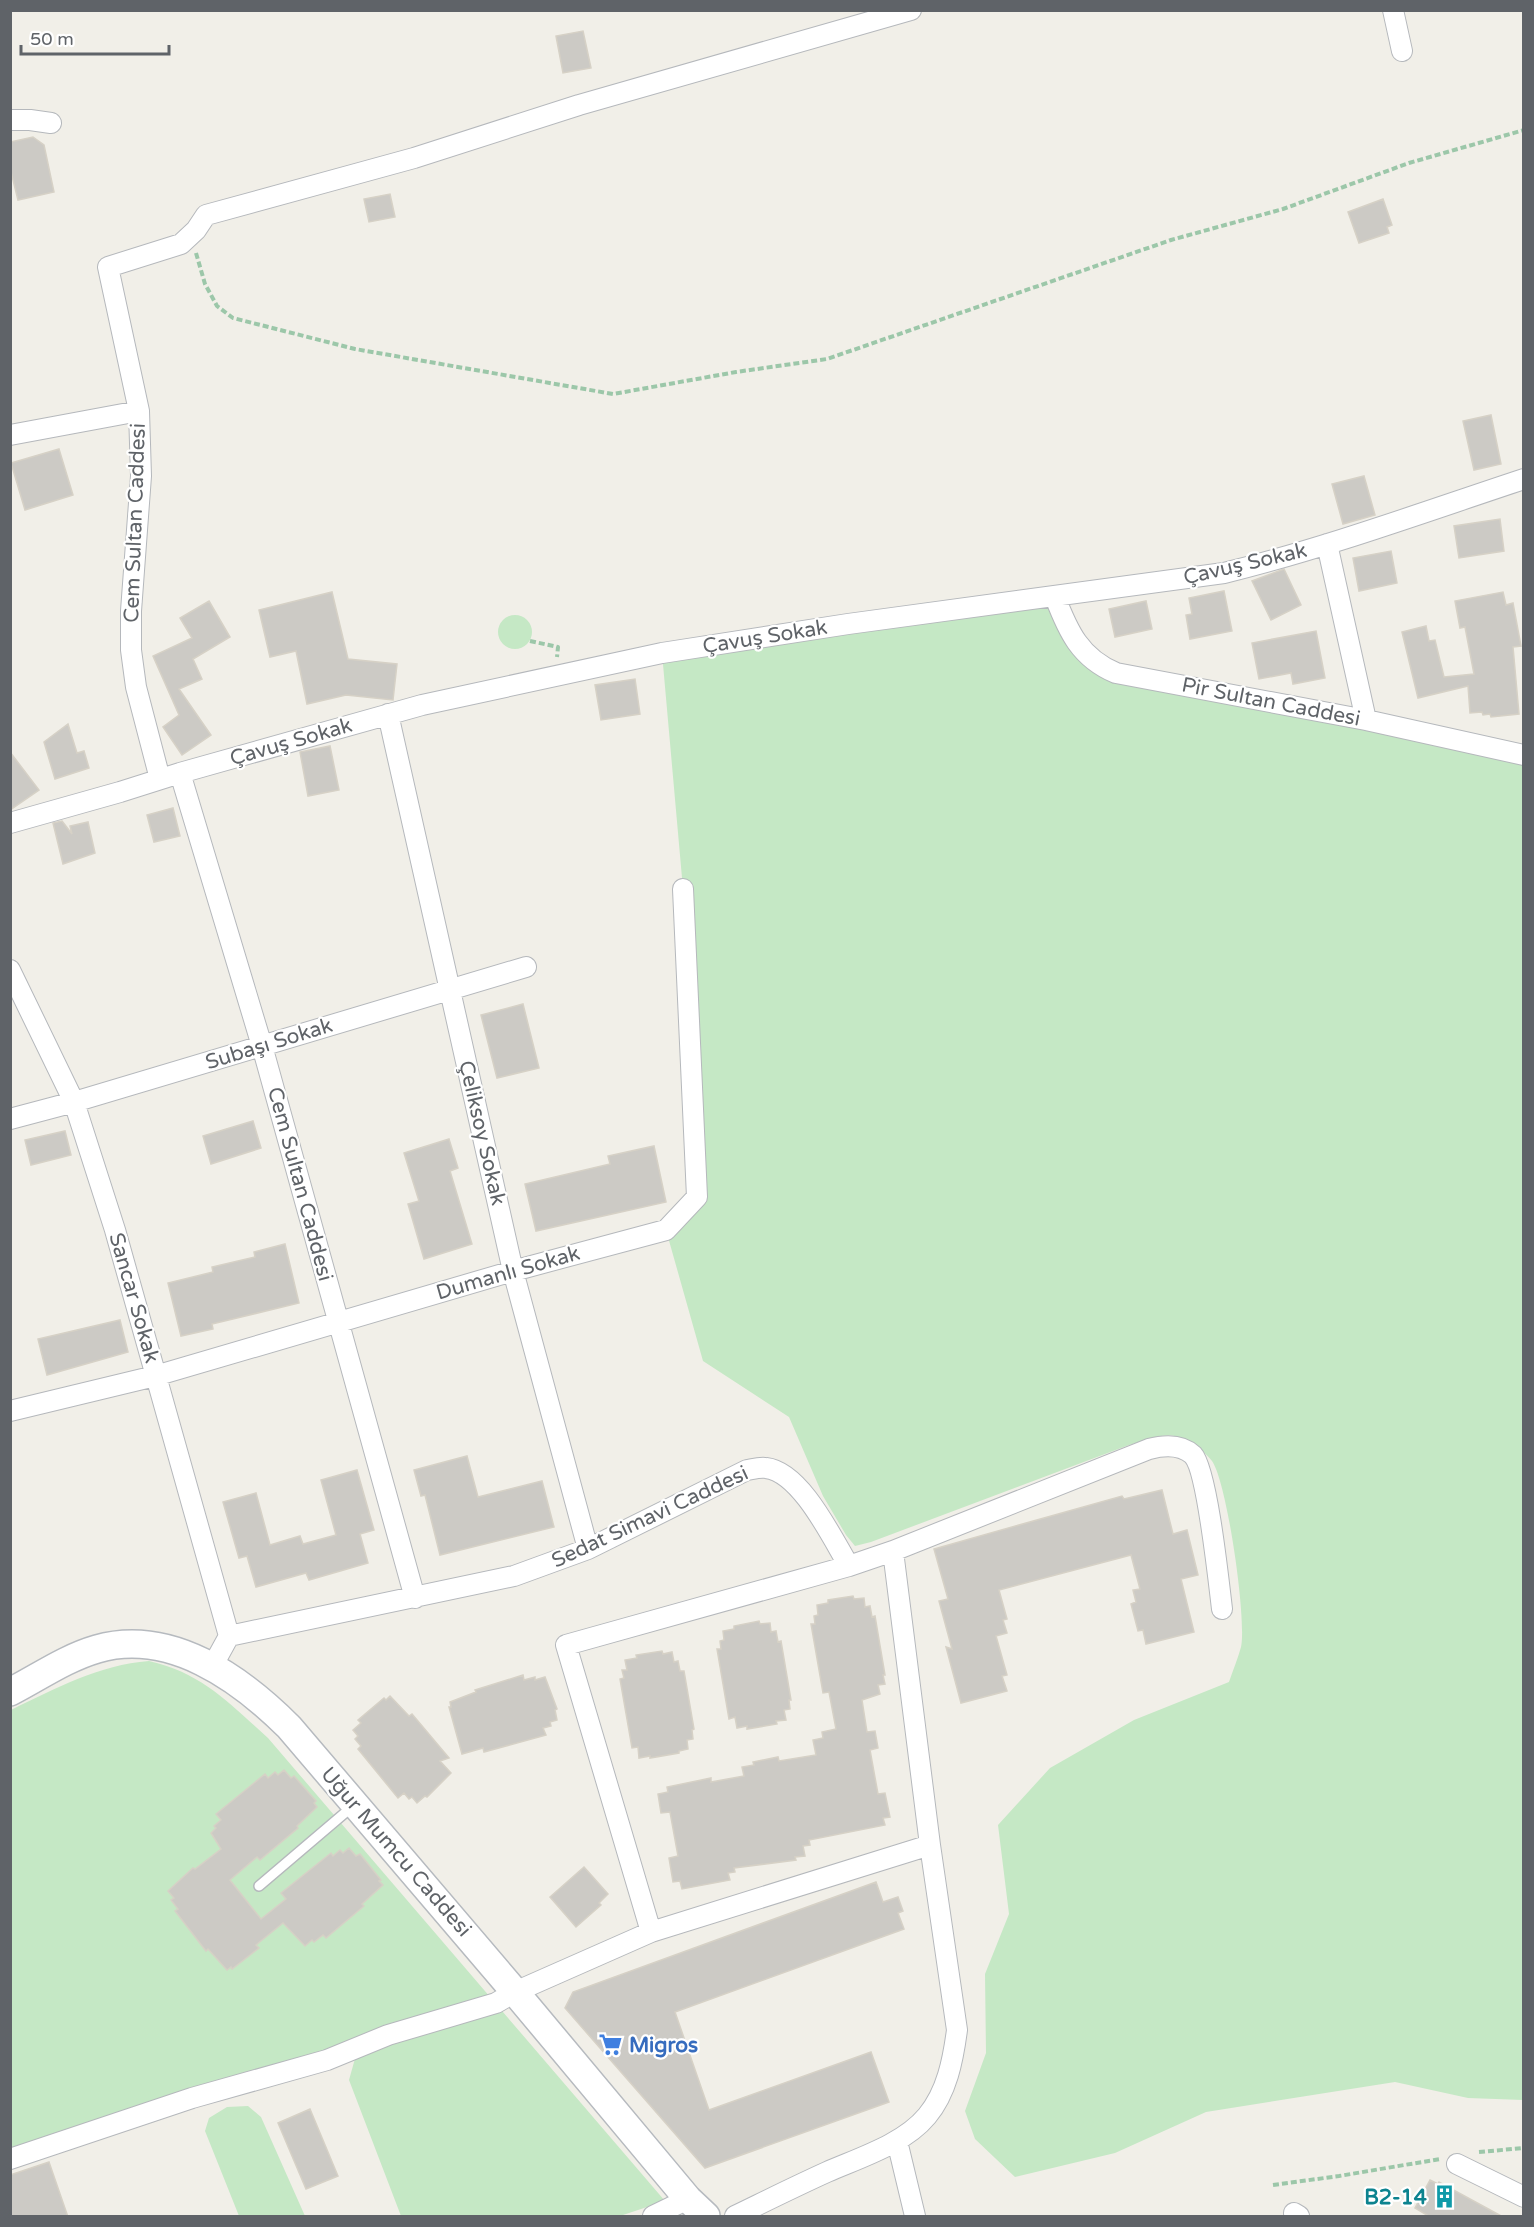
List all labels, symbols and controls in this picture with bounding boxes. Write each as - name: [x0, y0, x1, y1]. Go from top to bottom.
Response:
- scale bar: [21, 18, 170, 56]
- text: 50 m: [30, 28, 74, 50]
- street label: Cem Sultan Caddesi: [119, 423, 151, 623]
- street label: Çavuş Sokak: [1181, 538, 1309, 590]
- street label: Çavuş Sokak: [701, 615, 829, 659]
- street label: Pir Sultan Caddesi: [1179, 672, 1363, 732]
- street label: Çavuş Sokak: [227, 713, 355, 771]
- street label: Subaşı Sokak: [202, 1013, 336, 1075]
- street label: Çeliksoy Sokak: [453, 1058, 511, 1208]
- street label: Cem Sultan Caddesi: [262, 1084, 338, 1284]
- street label: Sancar Sokak: [103, 1230, 165, 1366]
- street label: Dumanlı Sokak: [433, 1241, 583, 1305]
- street label: Sedat Simavi Caddesi: [548, 1460, 752, 1574]
- street label: Uğur Mumcu Caddesi: [315, 1762, 477, 1942]
- supermarket icon: Migros: [598, 2032, 624, 2058]
- place label: Migros: [629, 2033, 698, 2058]
- building icon: B2-14: [1432, 2184, 1458, 2210]
- place label: B2-14: [1364, 2185, 1427, 2210]

